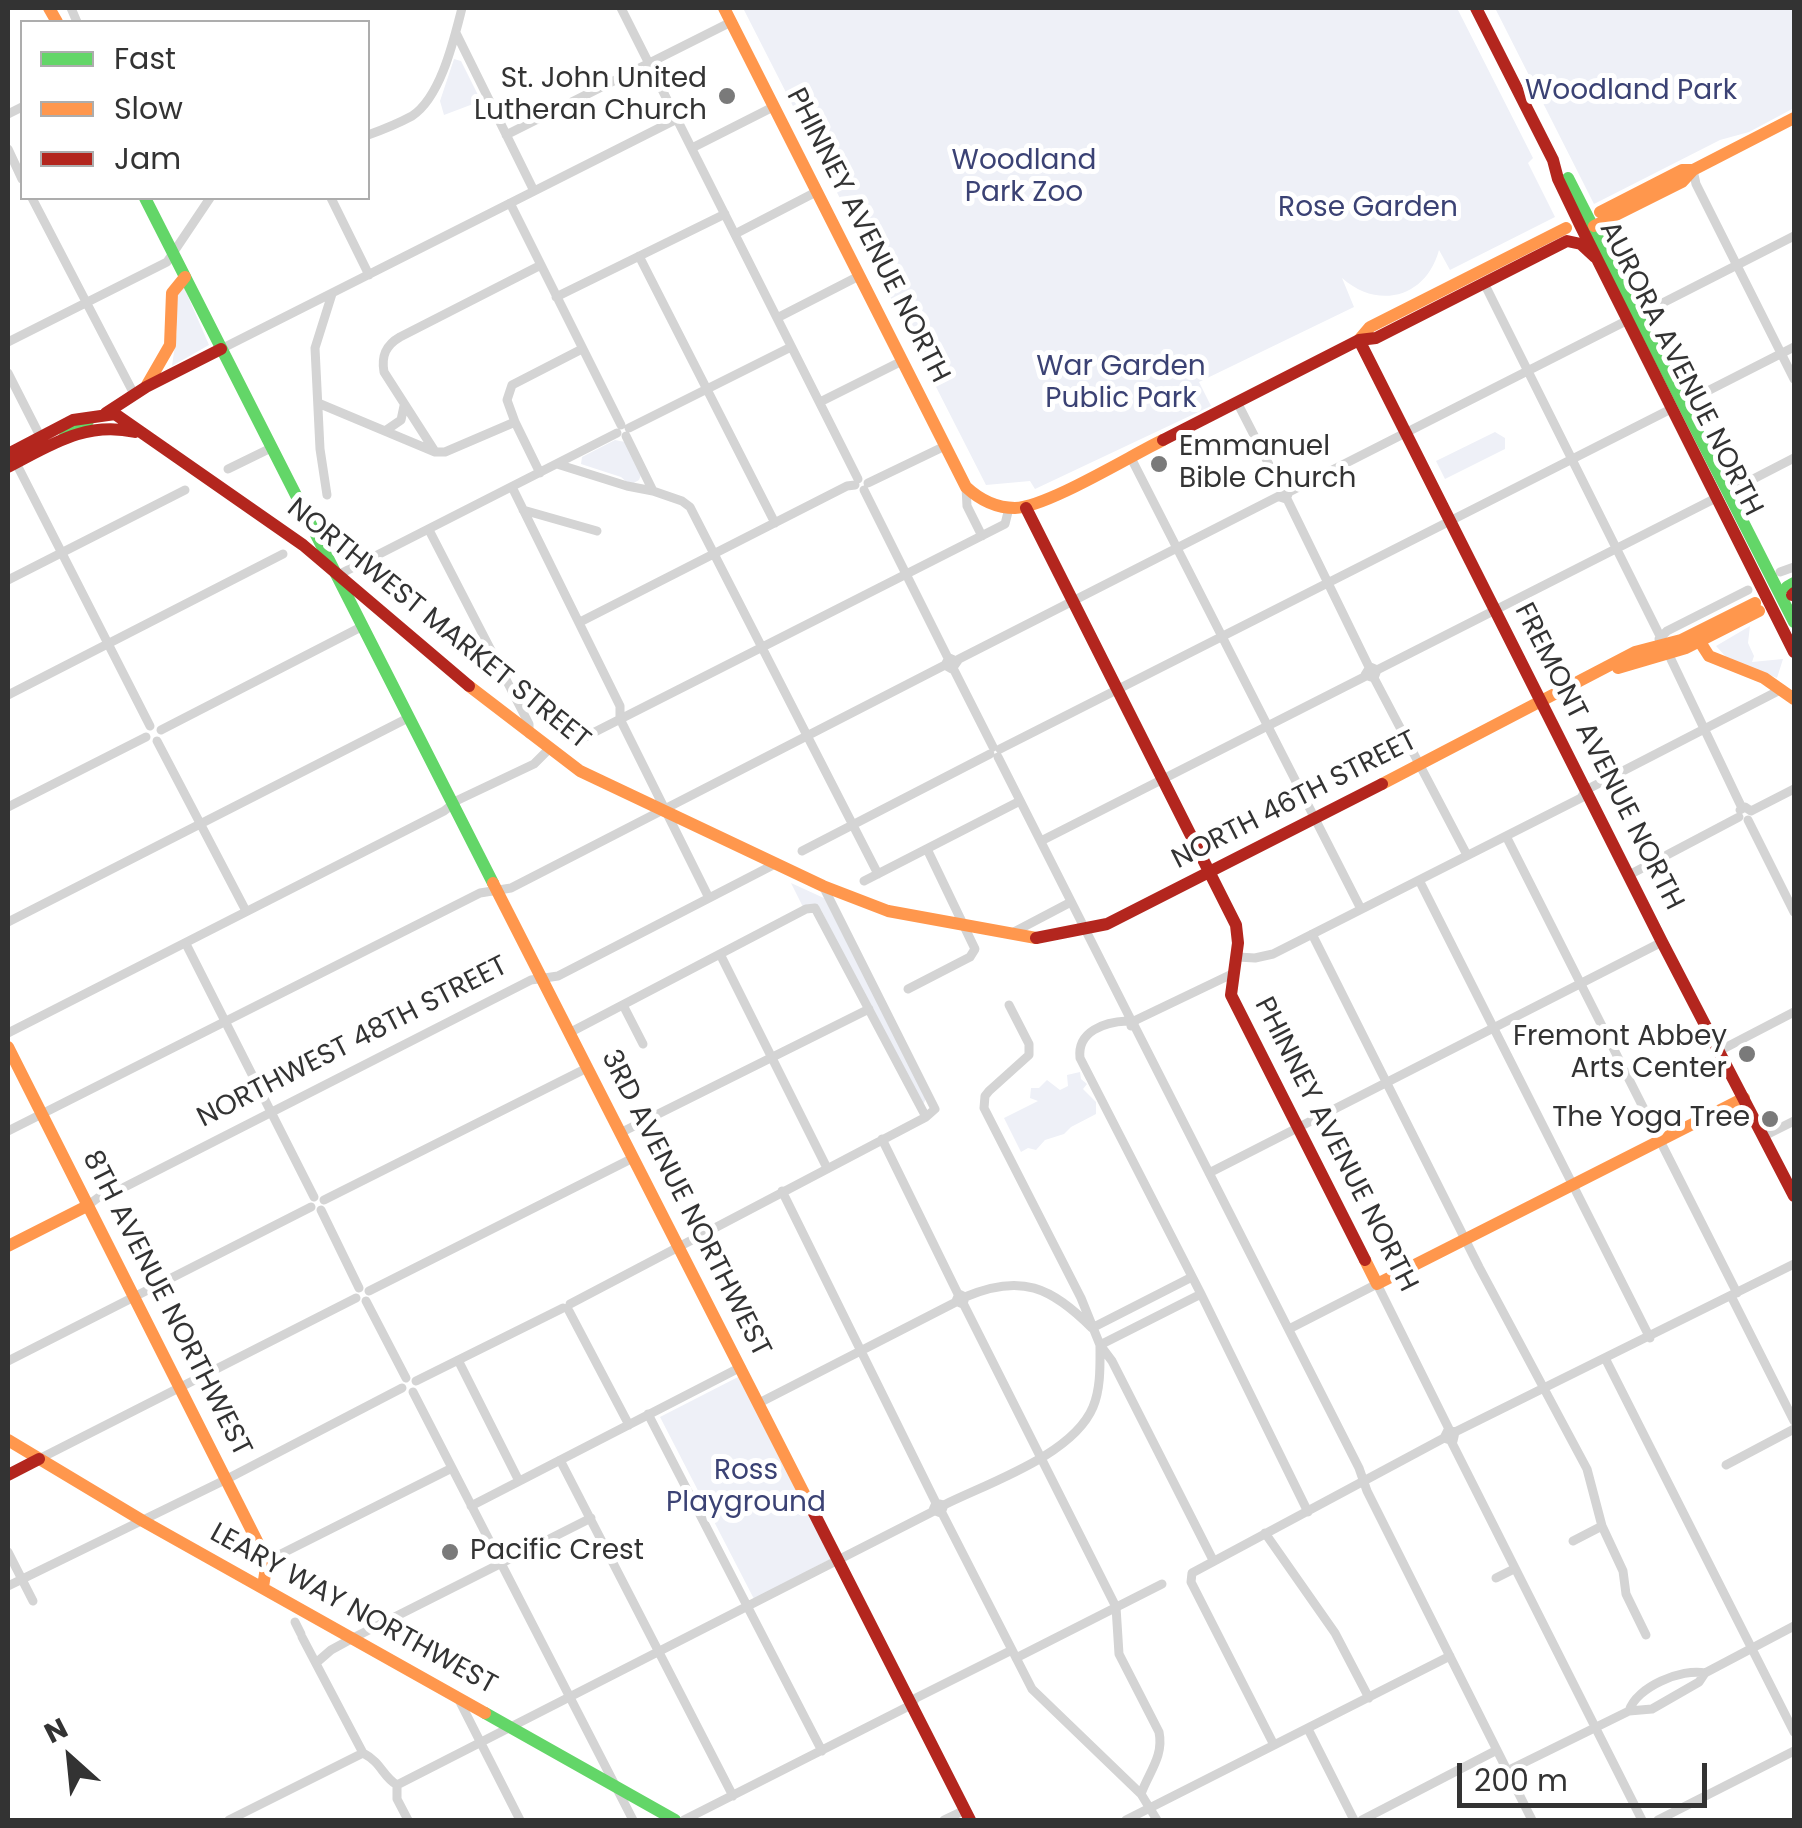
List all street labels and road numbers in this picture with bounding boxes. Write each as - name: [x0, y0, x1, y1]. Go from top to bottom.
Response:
- street label: PHINNEY AVENUE NORTH: [778, 83, 956, 389]
- street label: AURORA AVENUE NORTH: [1591, 216, 1769, 522]
- street label: NORTHWEST MARKET STREET: [280, 492, 596, 758]
- street label: FREMONT AVENUE NORTH: [1506, 598, 1690, 916]
- street label: NORTH 46TH STREET: [1167, 725, 1423, 877]
- street label: NORTHWEST 48TH STREET: [192, 950, 514, 1136]
- street label: PHINNEY AVENUE NORTH: [1246, 992, 1424, 1298]
- street label: 3RD AVENUE NORTHWEST: [593, 1045, 777, 1363]
- street label: 8TH AVENUE NORTHWEST: [74, 1145, 258, 1463]
- street label: LEARY WAY NORTHWEST: [204, 1517, 502, 1703]

